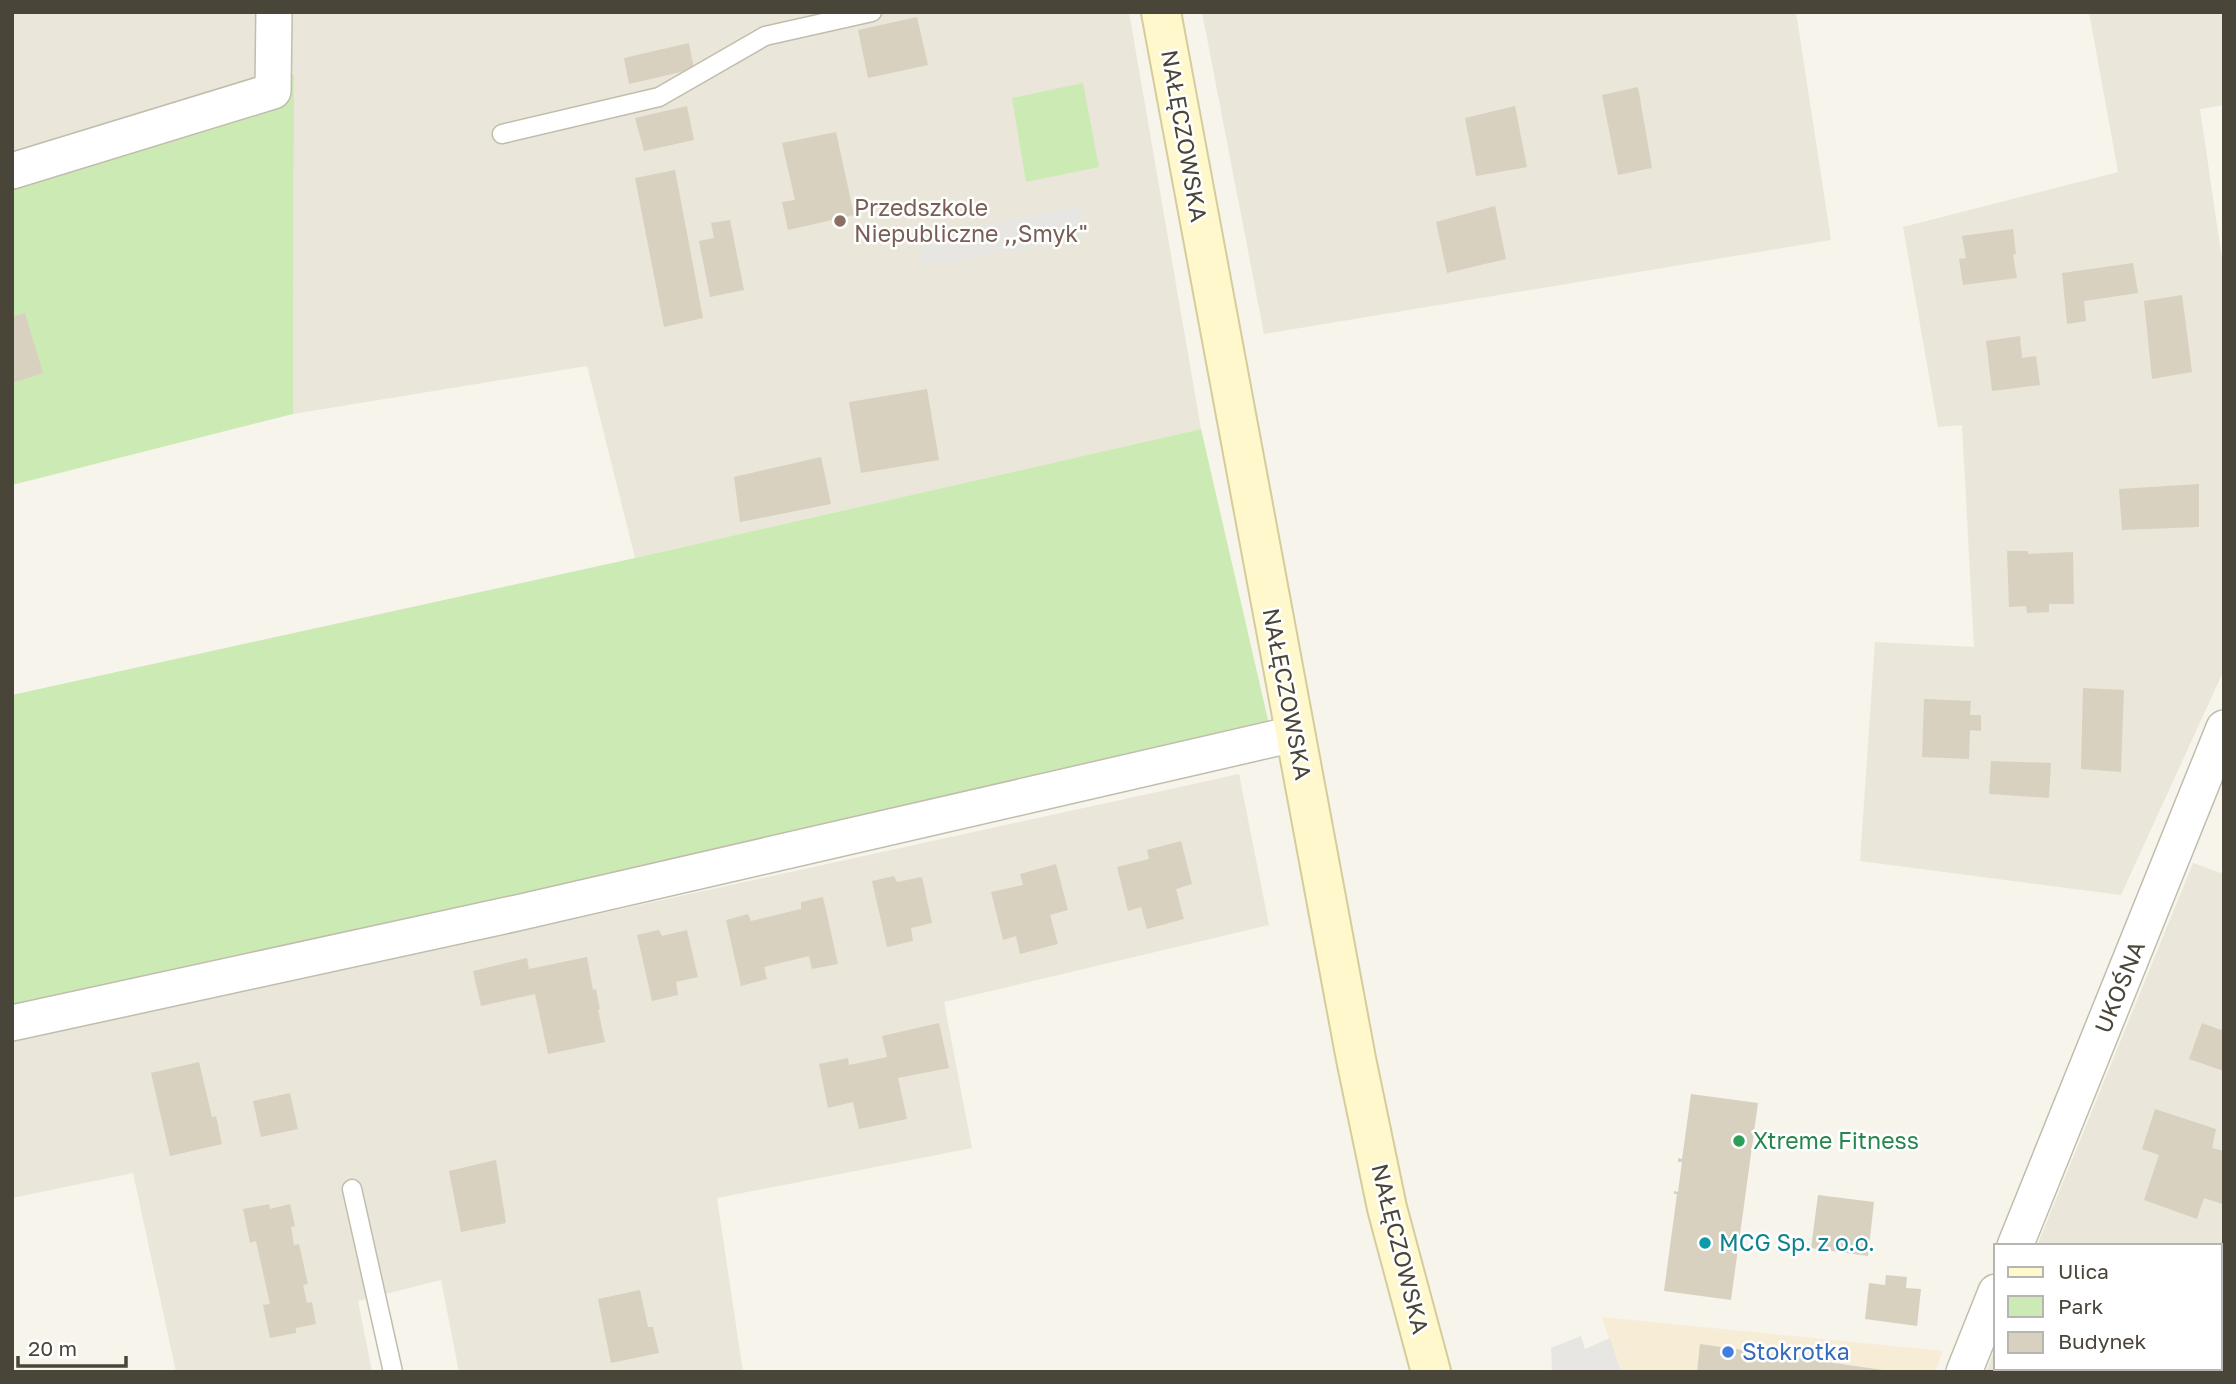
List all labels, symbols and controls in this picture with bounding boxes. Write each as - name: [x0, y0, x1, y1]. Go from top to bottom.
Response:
- street label: NAŁĘCZOWSKA: [1156, 47, 1214, 224]
- place label: Przedszkole Niepubliczne ,,Smyk": [854, 193, 1088, 247]
- marker: Przedszkole Niepubliczne ,,Smyk": [832, 213, 848, 229]
- street label: NAŁĘCZOWSKA: [1258, 606, 1318, 782]
- street label: UKOŚNA: [2088, 936, 2150, 1037]
- place label: Xtreme Fitness: [1753, 1126, 1919, 1154]
- marker: Xtreme Fitness: [1731, 1133, 1747, 1149]
- street label: NAŁĘCZOWSKA: [1366, 1161, 1436, 1337]
- place label: MCG Sp. z o.o.: [1719, 1228, 1875, 1256]
- marker: MCG Sp. z o.o.: [1697, 1235, 1713, 1251]
- legend: [1994, 1244, 2222, 1370]
- text: Ulica: [2058, 1258, 2109, 1284]
- text: Park: [2058, 1293, 2104, 1319]
- scale bar: [18, 1324, 126, 1368]
- text: Budynek: [2058, 1328, 2147, 1354]
- text: 20 m: [28, 1335, 77, 1361]
- place label: Stokrotka: [1742, 1337, 1850, 1365]
- marker: Stokrotka: [1720, 1344, 1736, 1360]

